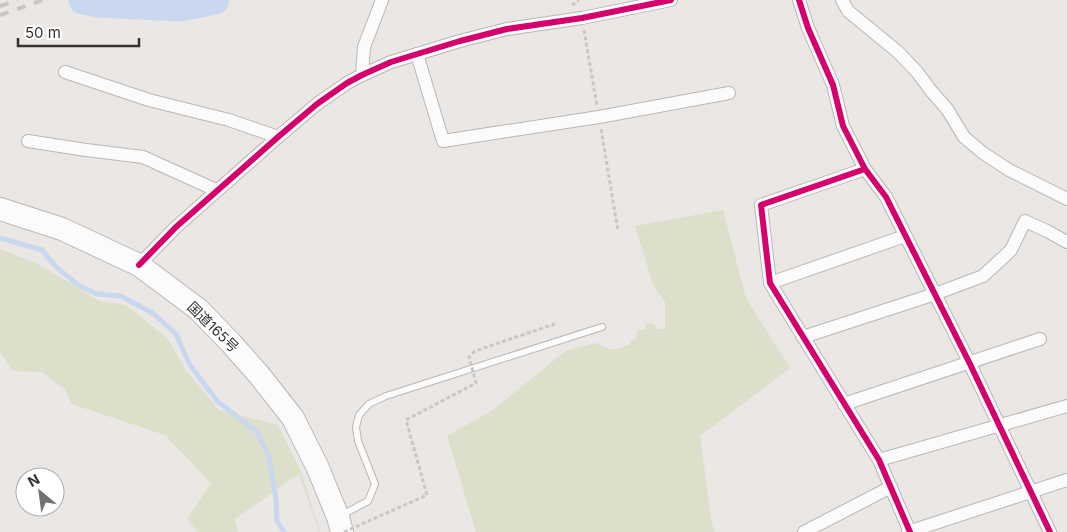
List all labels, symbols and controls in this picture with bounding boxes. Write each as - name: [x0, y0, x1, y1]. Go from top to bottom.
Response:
- scale bar: [18, 15, 139, 47]
- text: 50 m: [25, 23, 61, 42]
- street label: 国道165号: [184, 298, 243, 355]
- north arrow: [15, 467, 65, 517]
- text: N: [25, 470, 42, 490]

